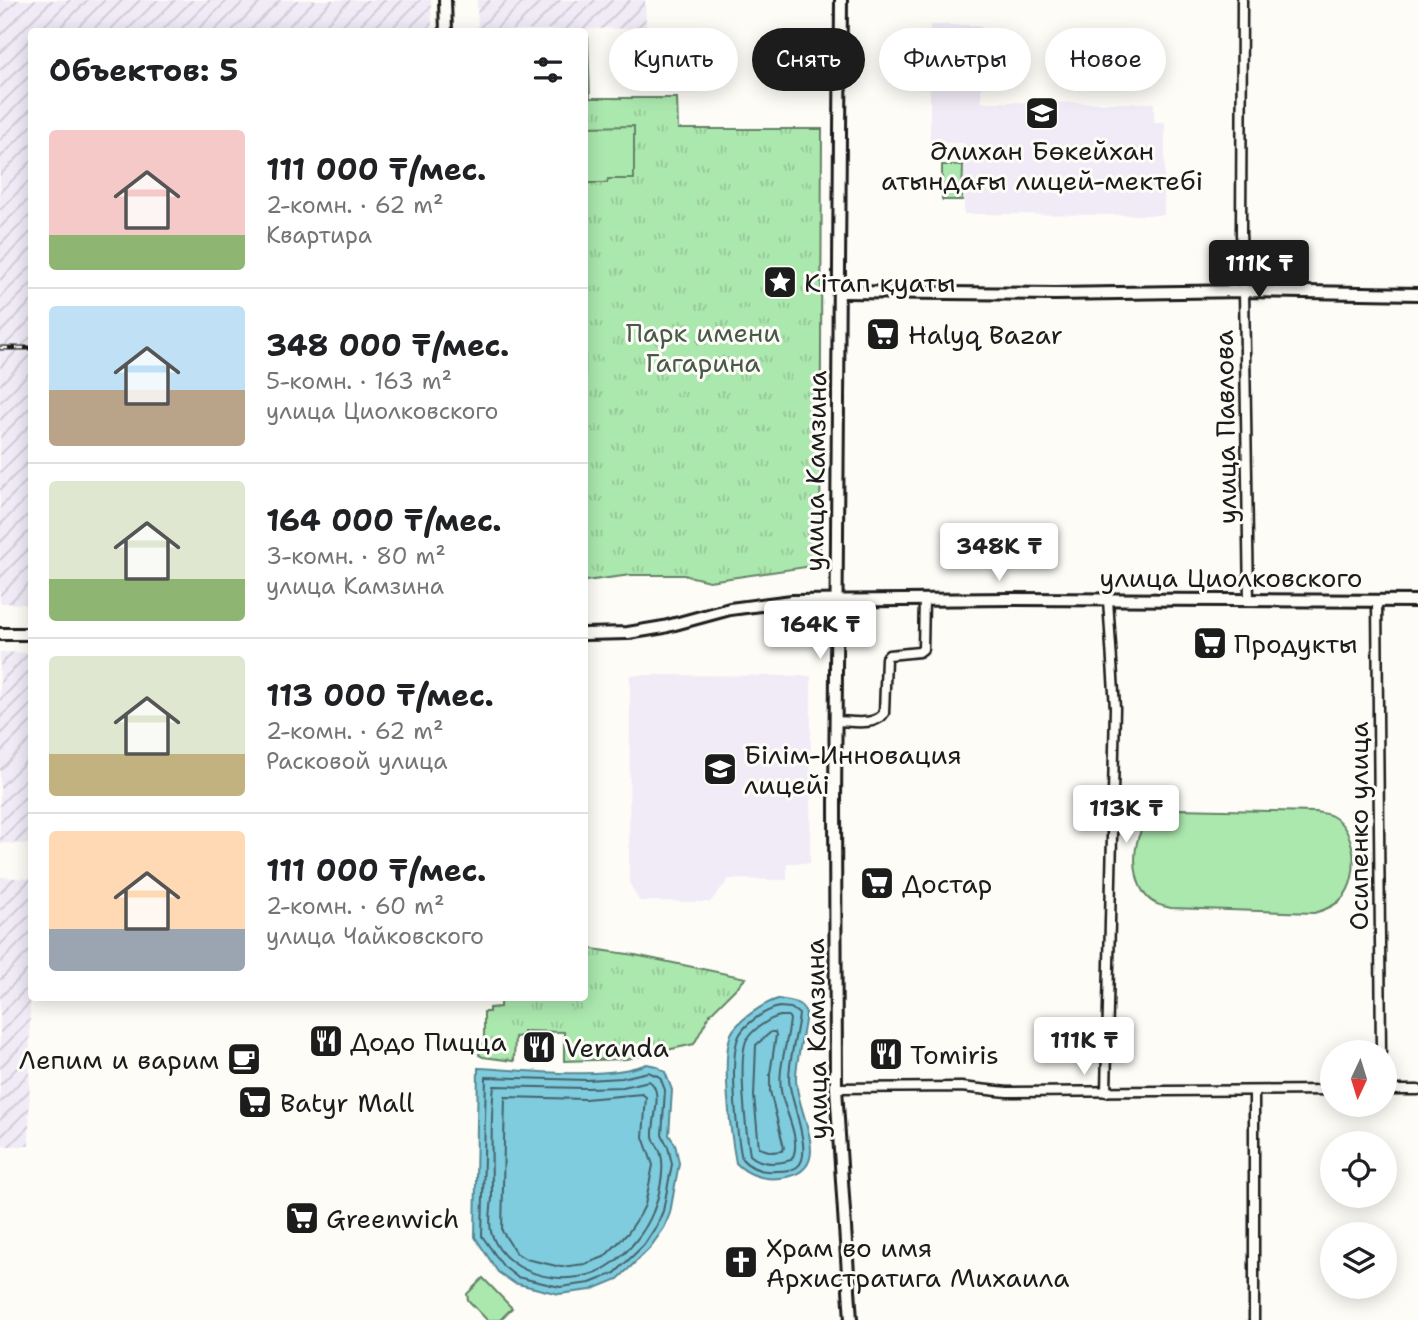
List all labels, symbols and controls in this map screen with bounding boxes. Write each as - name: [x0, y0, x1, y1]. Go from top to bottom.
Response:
- chip: Купить: [609, 28, 738, 91]
- chip: Снять: [752, 28, 865, 91]
- chip: Фильтры: [879, 28, 1031, 91]
- chip: Новое: [1045, 28, 1166, 91]
- text: Объектов: 5: [49, 50, 238, 91]
- icon: filters: [529, 51, 567, 89]
- school or university icon: Әлихан Бөкейхан атындағы лицей-мектебі: [1023, 94, 1061, 132]
- place label: Әлихан Бөкейхан атындағы лицей-мектебі: [881, 133, 1203, 198]
- text: 111 000 ₸/мес.: [266, 149, 486, 190]
- icon: home: [105, 158, 189, 242]
- text: 2-комн. · 62 m²: [266, 190, 444, 220]
- text: Квартира: [266, 220, 372, 250]
- pin: 111K ₸: [1202, 240, 1316, 300]
- text: 111K ₸: [1225, 248, 1293, 278]
- place icon: Кітап қуаты: [761, 263, 799, 301]
- place label: Кітап қуаты: [804, 265, 956, 300]
- park label: Парк имени Гагарина: [626, 315, 780, 380]
- supermarket icon: Halyq Bazar: [864, 315, 902, 353]
- place label: Halyq Bazar: [908, 317, 1063, 352]
- text: 348 000 ₸/мес.: [266, 325, 509, 366]
- street label: улица Павлова: [1206, 330, 1244, 524]
- icon: home: [105, 334, 189, 418]
- text: 5-комн. · 163 m²: [266, 366, 452, 396]
- street label: улица Камзина: [796, 370, 834, 572]
- text: улица Циолковского: [266, 396, 499, 426]
- text: 164 000 ₸/мес.: [266, 500, 502, 541]
- icon: home: [105, 509, 189, 593]
- pin: 348K ₸: [942, 524, 1056, 583]
- text: 348K ₸: [956, 531, 1042, 561]
- text: 3-комн. · 80 m²: [266, 541, 446, 571]
- street label: улица Циолковского: [1100, 560, 1362, 595]
- text: улица Камзина: [266, 571, 444, 601]
- pin: 164K ₸: [763, 602, 877, 661]
- text: 164K ₸: [780, 609, 860, 639]
- supermarket icon: Продукты: [1191, 624, 1229, 662]
- place label: Продукты: [1234, 626, 1358, 661]
- text: 113 000 ₸/мес.: [266, 675, 494, 716]
- icon: home: [105, 684, 189, 768]
- text: 2-комн. · 62 m²: [266, 716, 444, 746]
- street label: Осипенко улица: [1341, 721, 1376, 931]
- place label: Білім-Инновация лицейі: [744, 737, 962, 802]
- text: Расковой улица: [266, 746, 447, 776]
- school or university icon: Білім-Инновация лицейі: [701, 750, 739, 788]
- pin: 113K ₸: [1069, 786, 1183, 845]
- text: 113K ₸: [1089, 793, 1163, 823]
- text: 111 000 ₸/мес.: [266, 850, 486, 891]
- icon: home: [105, 859, 189, 943]
- supermarket icon: Достар: [858, 864, 896, 902]
- place label: Достар: [902, 866, 992, 901]
- text: 2-комн. · 60 m²: [266, 891, 444, 921]
- text: улица Чайковского: [266, 921, 484, 951]
- street label: улица Камзина: [797, 938, 835, 1140]
- pin: 111K ₸: [1027, 1018, 1141, 1077]
- restaurant icon: Додо Пицца: [307, 1022, 345, 1060]
- place label: Додо Пицца: [350, 1024, 507, 1059]
- text: 111K ₸: [1050, 1025, 1118, 1055]
- restaurant icon: Veranda: [520, 1028, 558, 1066]
- place label: Veranda: [564, 1030, 669, 1065]
- restaurant icon: Tomiris: [867, 1035, 905, 1073]
- place label: Tomiris: [910, 1037, 999, 1072]
- cafe icon: Лепим и варим: [225, 1040, 263, 1078]
- north arrow: [1320, 1040, 1396, 1116]
- map controls: [1320, 1040, 1397, 1299]
- place label: Лепим и варим: [19, 1042, 219, 1077]
- supermarket icon: Batyr Mall: [236, 1083, 274, 1121]
- place label: Batyr Mall: [280, 1085, 414, 1120]
- button: locate: [1320, 1131, 1397, 1208]
- supermarket icon: Greenwich: [283, 1199, 321, 1237]
- place label: Greenwich: [326, 1201, 459, 1236]
- button: layers: [1320, 1222, 1397, 1299]
- place label: Храм во имя Архистратига Михаила: [766, 1230, 1069, 1295]
- church icon: Храм во имя Архистратига Михаила: [722, 1243, 760, 1281]

